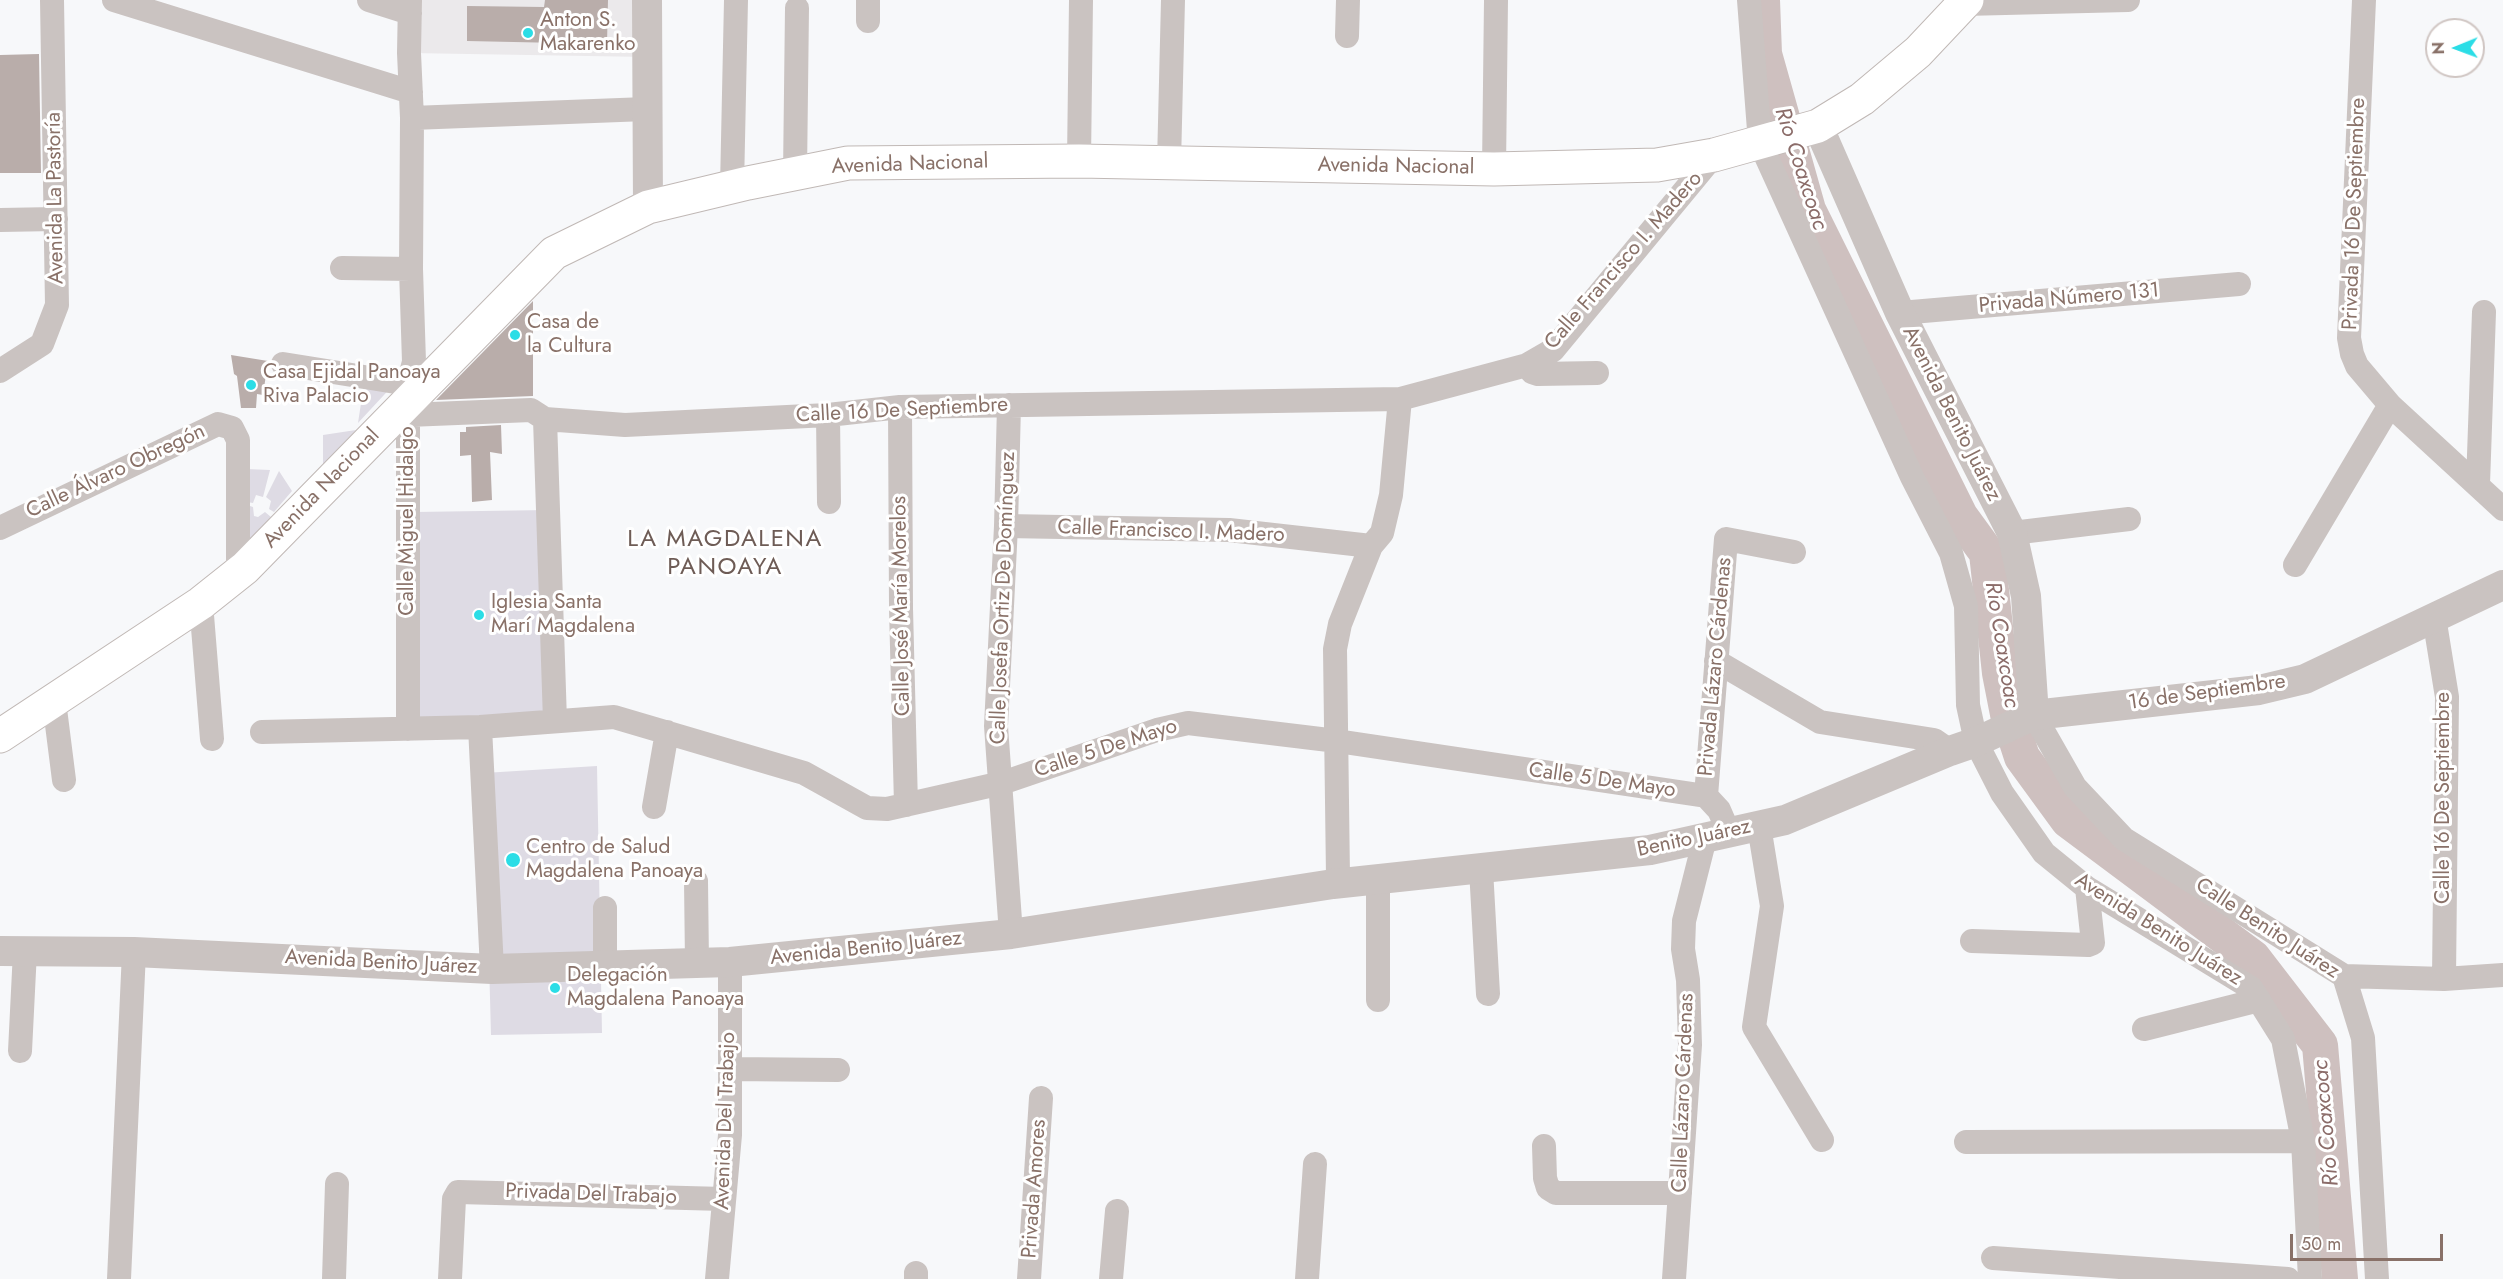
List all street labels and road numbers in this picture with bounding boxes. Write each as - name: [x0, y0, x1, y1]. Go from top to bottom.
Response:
- street label: Privada 16 De Septiembre: [2338, 97, 2372, 331]
- street label: Avenida La Pastoría: [42, 112, 70, 284]
- street label: Avenida Nacional: [831, 150, 989, 180]
- street label: Avenida Nacional: [1317, 153, 1475, 181]
- street label: Calle Francisco I. Madero: [1540, 167, 1708, 355]
- street label: Privada Número 131: [1978, 279, 2160, 319]
- street label: Avenida Benito Juárez: [1896, 323, 2006, 505]
- street label: Calle 16 De Septiembre: [795, 393, 1009, 429]
- street label: Calle Álvaro Obregón: [22, 419, 210, 525]
- street label: Avenida Nacional: [259, 424, 385, 554]
- street label: Calle Miguel Hidalgo: [395, 426, 421, 616]
- street label: Calle Josefa Ortiz De Domínguez: [986, 451, 1022, 745]
- street label: Calle José María Morelos: [887, 496, 917, 716]
- street label: Calle Francisco I. Madero: [1057, 515, 1285, 549]
- street label: Privada Lázaro Cárdenas: [1694, 556, 1738, 778]
- street label: 16 de Septiembre: [2127, 669, 2287, 717]
- street label: Calle 16 De Septiembre: [2431, 692, 2457, 904]
- street label: Calle 5 De Mayo: [1032, 714, 1180, 784]
- street label: Calle 5 De Mayo: [1527, 758, 1677, 804]
- street label: Benito Juárez: [1635, 815, 1753, 863]
- street label: Avenida Benito Juárez: [2070, 868, 2246, 992]
- street label: Calle Benito Juárez: [2190, 873, 2344, 985]
- street label: Avenida Benito Juárez: [769, 926, 963, 972]
- street label: Avenida Benito Juárez: [284, 945, 478, 981]
- street label: Calle Lázaro Cárdenas: [1668, 993, 1700, 1193]
- street label: Avenida Del Trabajo: [710, 1032, 742, 1210]
- street label: Privada Amores: [1018, 1119, 1052, 1259]
- street label: Privada Del Trabajo: [505, 1179, 677, 1211]

